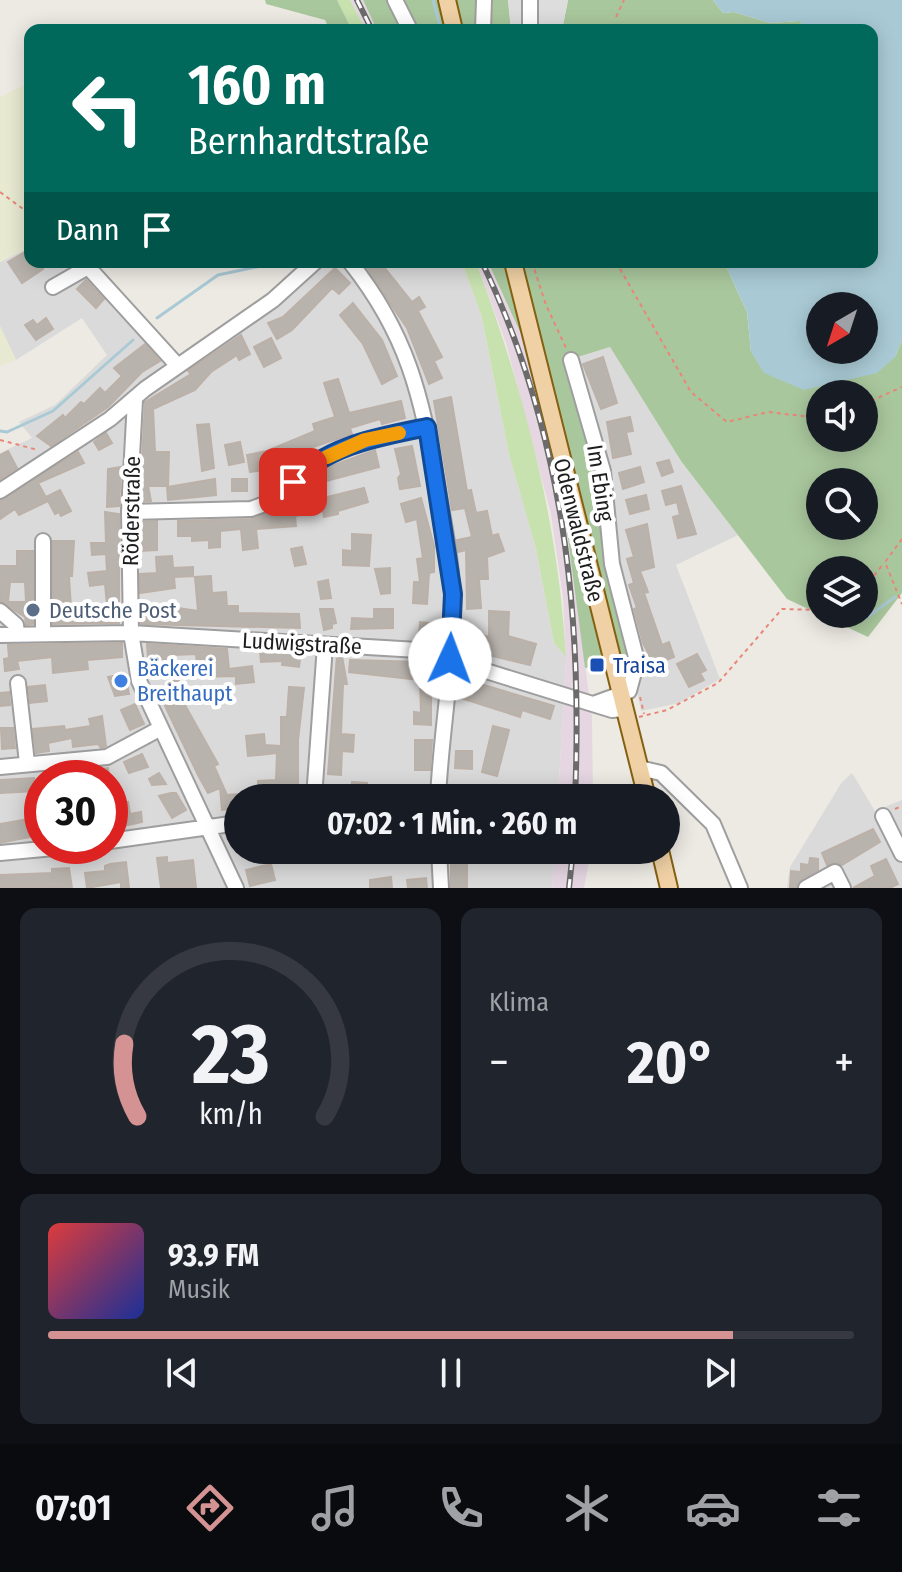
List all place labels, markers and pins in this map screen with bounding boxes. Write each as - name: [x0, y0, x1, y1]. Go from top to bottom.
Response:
- pin: [259, 448, 327, 516]
- place label: Deutsche Post: [49, 597, 178, 624]
- marker: Deutsche Post: [24, 601, 42, 619]
- place label: Traisa: [613, 652, 666, 679]
- place label: Bäckerei Breithaupt: [137, 655, 233, 707]
- marker: Traisa: [588, 656, 606, 674]
- marker: Bäckerei Breithaupt: [112, 672, 130, 690]

